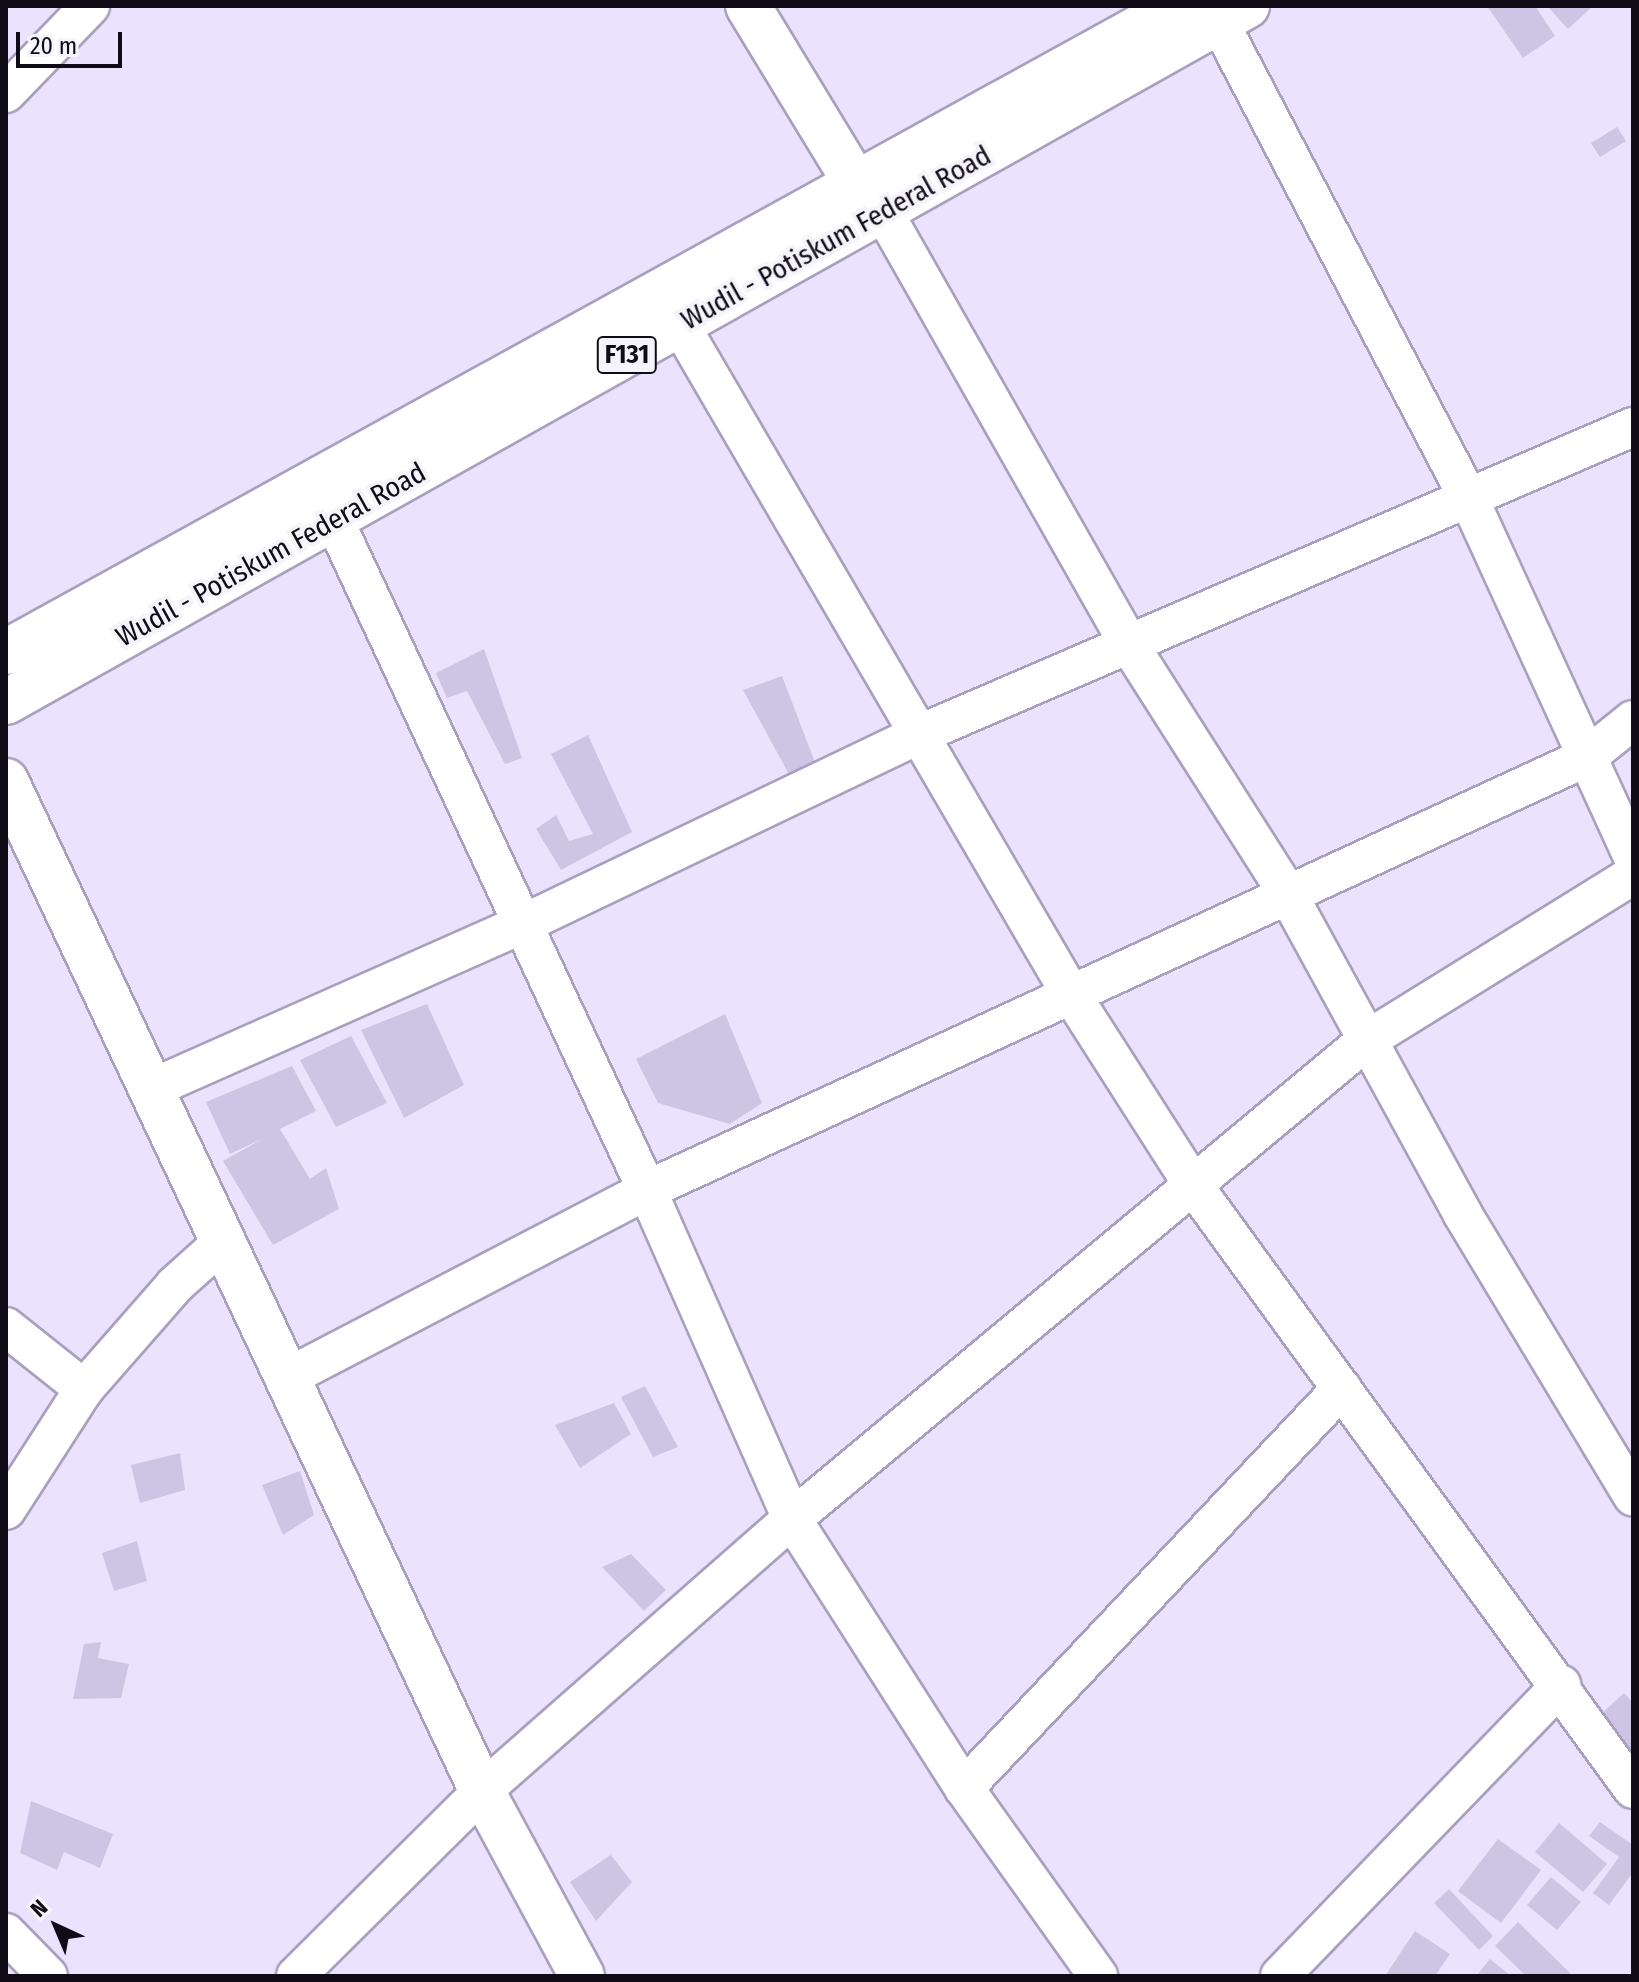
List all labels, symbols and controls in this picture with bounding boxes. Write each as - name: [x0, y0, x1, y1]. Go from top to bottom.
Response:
- scale bar: [20, 16, 126, 66]
- text: 20 m: [30, 32, 77, 60]
- street label: Wudil - Potiskum Federal Road: [675, 139, 997, 337]
- road number: F131: [595, 333, 659, 377]
- street label: Wudil - Potiskum Federal Road: [110, 456, 432, 654]
- north arrow: [16, 1886, 96, 1966]
- text: N: [25, 1894, 53, 1923]

